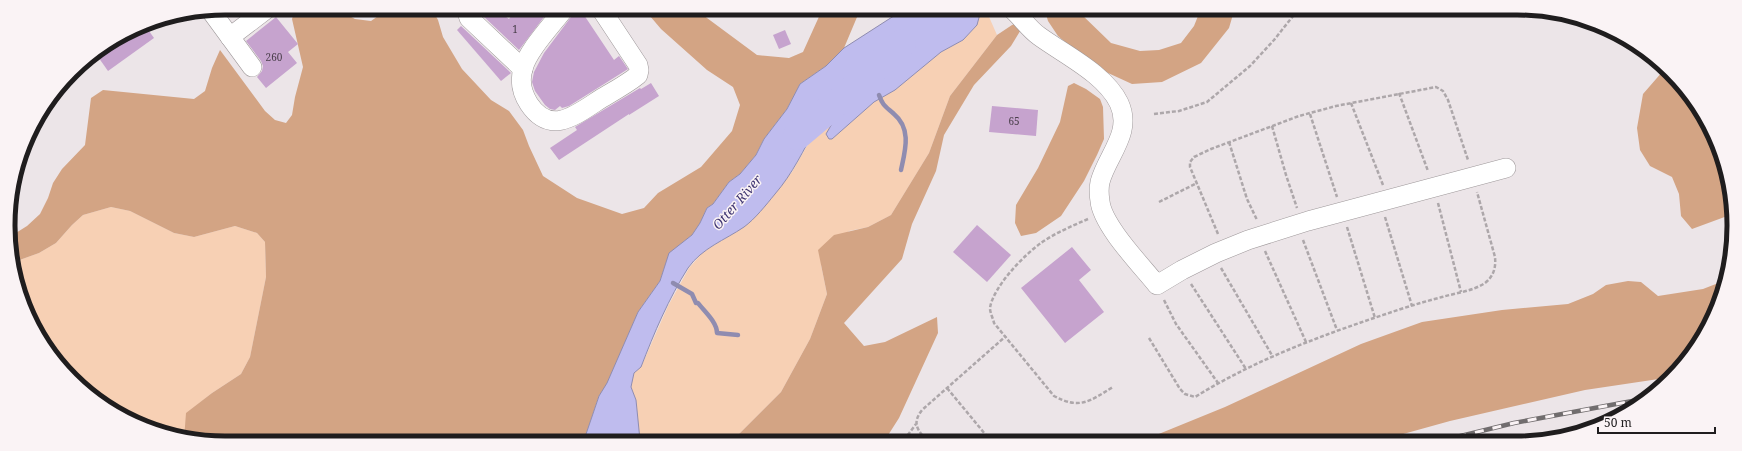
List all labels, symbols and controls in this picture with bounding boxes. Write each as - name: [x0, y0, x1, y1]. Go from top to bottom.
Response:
- house number: 1: [512, 22, 518, 36]
- house number: 260: [266, 50, 283, 64]
- house number: 65: [1008, 114, 1020, 128]
- water label: Otter River: [708, 170, 766, 233]
- scale bar: [1598, 409, 1715, 435]
- text: 50 m: [1604, 414, 1632, 431]

